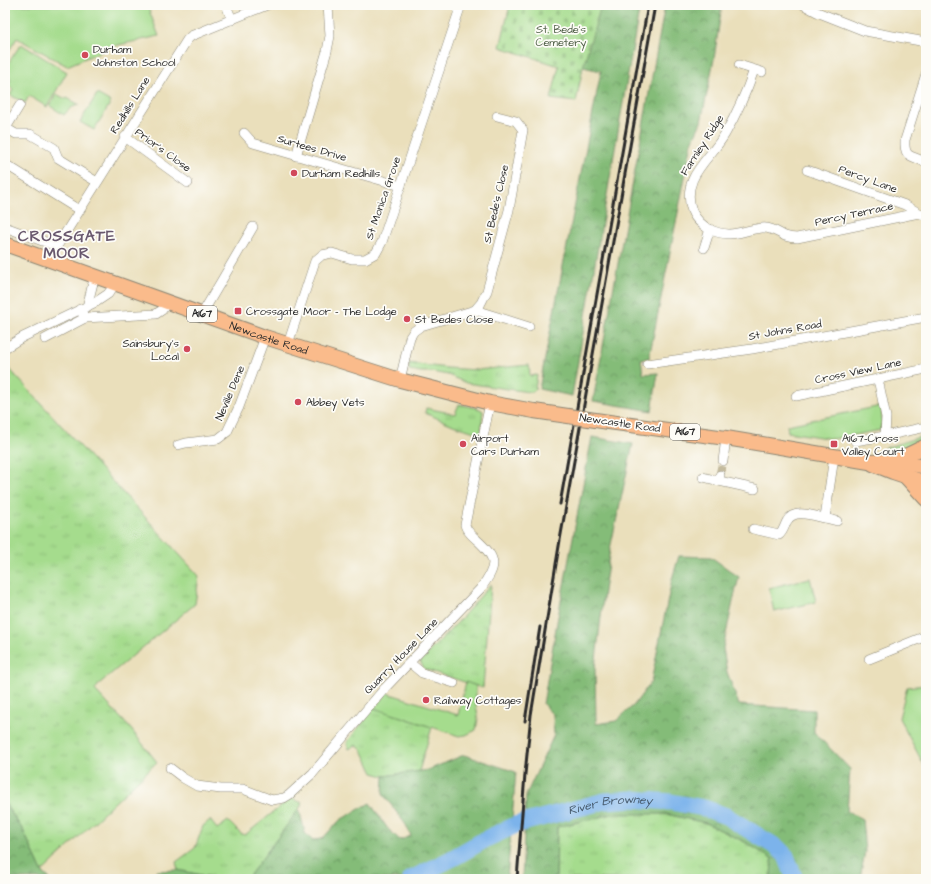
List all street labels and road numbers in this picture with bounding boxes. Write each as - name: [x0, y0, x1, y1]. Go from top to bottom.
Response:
- street label: Redhills Lane: [107, 74, 154, 136]
- street label: Farnley Ridge: [677, 112, 728, 179]
- street label: Prior's Close: [132, 125, 194, 175]
- street label: Surtees Drive: [276, 131, 348, 165]
- street label: St Monica Grove: [362, 154, 404, 242]
- street label: Percy Lane: [836, 162, 899, 197]
- street label: St Bede's Close: [480, 163, 512, 245]
- street label: Percy Terrace: [813, 198, 895, 231]
- road number: A167: [187, 306, 217, 322]
- street label: St Johns Road: [747, 316, 823, 344]
- street label: Newcastle Road: [228, 317, 310, 358]
- street label: Cross View Lane: [813, 355, 903, 387]
- street label: Neville Dene: [212, 363, 248, 423]
- street label: Newcastle Road: [579, 410, 662, 436]
- road number: A167: [670, 424, 700, 440]
- street label: Quarry House Lane: [361, 615, 442, 698]

